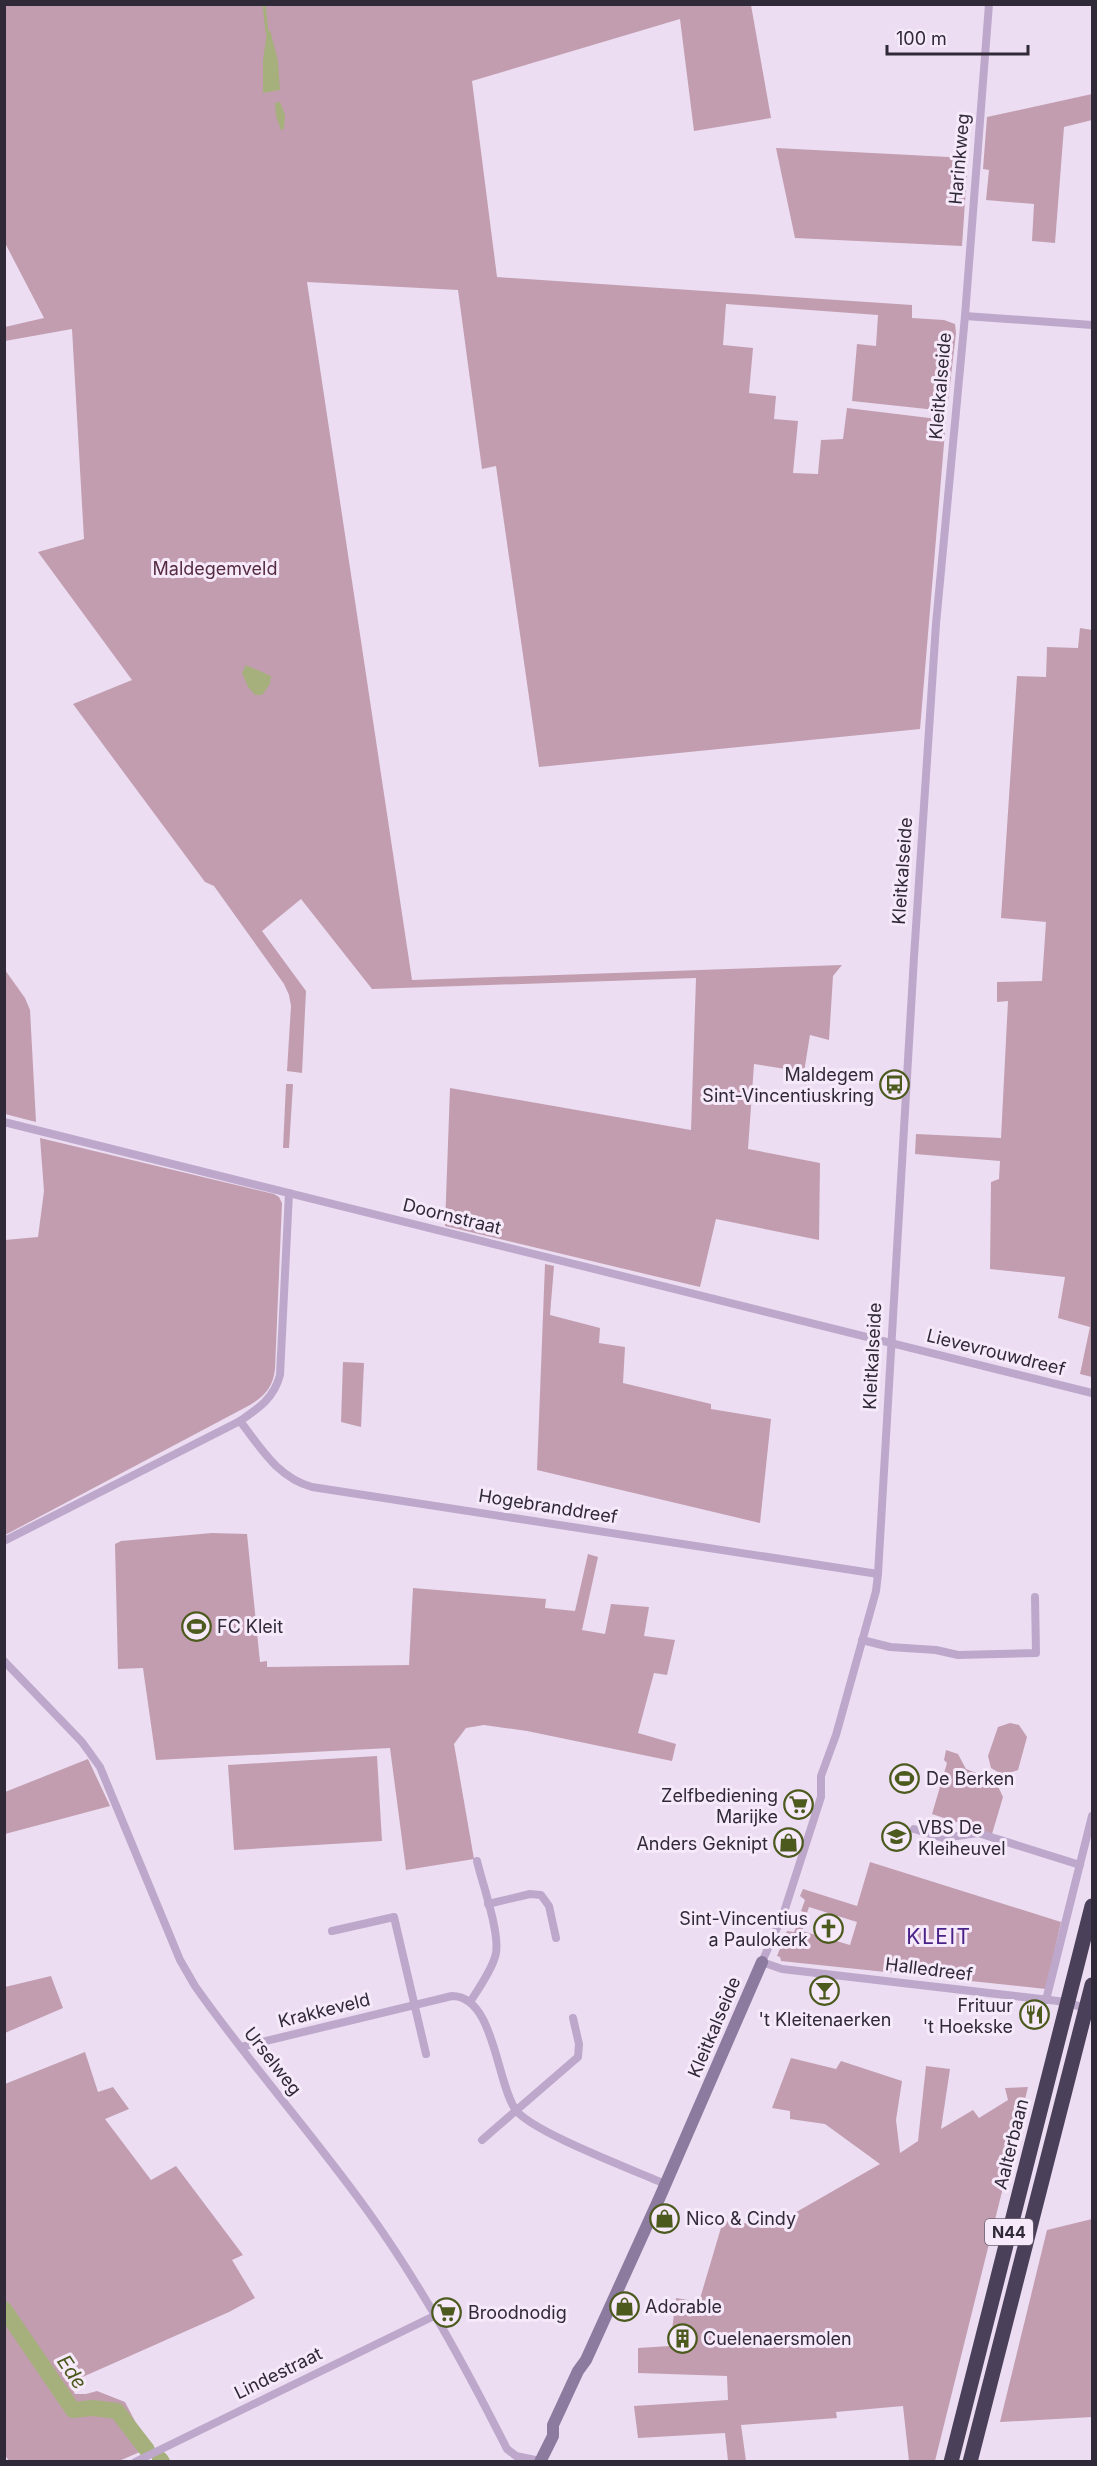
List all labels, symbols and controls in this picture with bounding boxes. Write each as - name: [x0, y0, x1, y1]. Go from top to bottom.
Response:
- scale bar: [887, 18, 1028, 56]
- text: 100 m: [896, 28, 947, 49]
- street label: Harinkweg: [945, 113, 973, 205]
- street label: Kleitkalseide: [925, 332, 955, 440]
- park label: Maldegemveld: [153, 558, 277, 579]
- street label: Kleitkalseide: [888, 817, 916, 925]
- place label: Maldegem Sint-Vincentiuskring: [702, 1064, 874, 1106]
- bus stop icon: Maldegem Sint-Vincentiuskring: [879, 1068, 911, 1100]
- street label: Doornstraat: [401, 1194, 503, 1238]
- street label: Kleitkalseide: [859, 1302, 885, 1410]
- street label: Lievevrouwdreef: [924, 1325, 1068, 1379]
- street label: Hogebranddreef: [477, 1485, 619, 1527]
- sports icon: FC Kleit: [180, 1610, 212, 1642]
- place label: FC Kleit: [217, 1616, 283, 1637]
- sports icon: De Berken: [889, 1762, 921, 1794]
- place label: De Berken: [926, 1768, 1014, 1789]
- place label: Zelfbediening Marijke: [661, 1785, 778, 1827]
- supermarket icon: Zelfbediening Marijke: [783, 1789, 815, 1821]
- place label: VBS De Kleiheuvel: [918, 1817, 1006, 1859]
- school or university icon: VBS De Kleiheuvel: [881, 1821, 913, 1853]
- shop icon: Anders Geknipt: [773, 1827, 805, 1859]
- place label: Anders Geknipt: [636, 1833, 768, 1854]
- place label: Sint-Vincentius a Paulokerk: [679, 1908, 808, 1950]
- church icon: Sint-Vincentius a Paulokerk: [813, 1912, 845, 1944]
- district label: KLEIT: [906, 1924, 972, 1949]
- street label: Halledreef: [884, 1953, 974, 1985]
- street label: Kleitkalseide: [683, 1973, 745, 2081]
- bar icon: 't Kleitenaerken: [809, 1974, 841, 2006]
- street label: Krakkeveld: [276, 1988, 372, 2032]
- place label: Frituur 't Hoekske: [923, 1995, 1013, 2037]
- restaurant icon: Frituur 't Hoekske: [1018, 1999, 1050, 2031]
- place label: 't Kleitenaerken: [759, 2009, 891, 2030]
- street label: Urselweg: [240, 2023, 306, 2099]
- street label: Aalterbaan: [990, 2097, 1032, 2191]
- shop icon: Nico & Cindy: [649, 2202, 681, 2234]
- place label: Nico & Cindy: [686, 2208, 796, 2229]
- road number: N44: [985, 2219, 1033, 2245]
- shop icon: Adorable: [608, 2290, 640, 2322]
- supermarket icon: Broodnodig: [431, 2296, 463, 2328]
- place label: Adorable: [645, 2296, 722, 2317]
- place label: Broodnodig: [468, 2302, 567, 2323]
- building icon: Cuelenaersmolen: [666, 2322, 698, 2354]
- place label: Cuelenaersmolen: [703, 2328, 852, 2349]
- street label: Lindestraat: [231, 2343, 325, 2403]
- water label: Ede: [52, 2350, 92, 2394]

